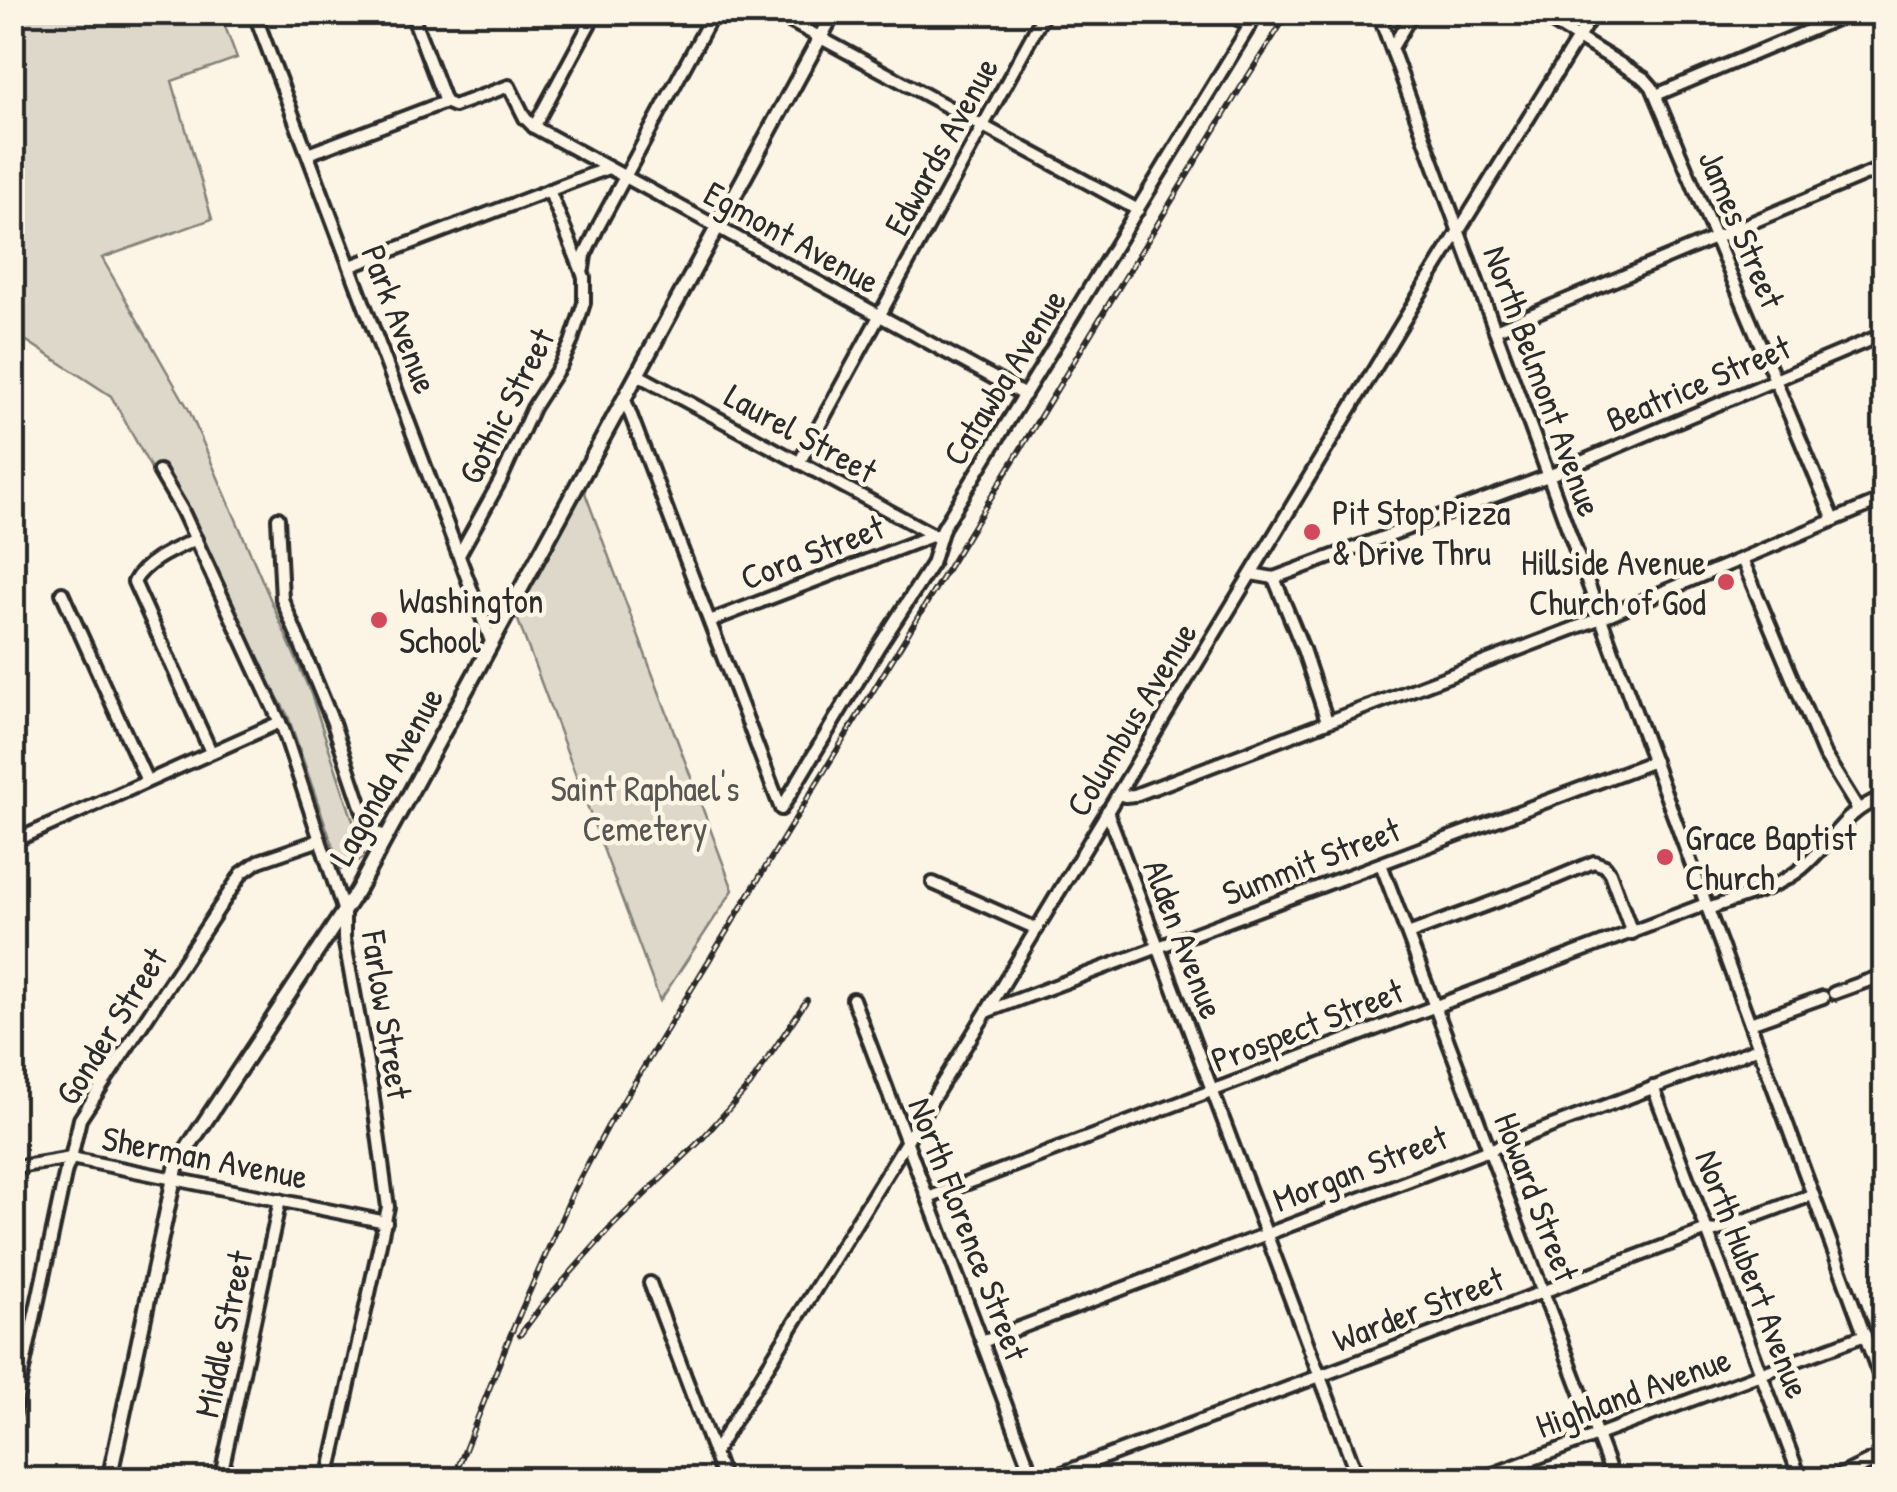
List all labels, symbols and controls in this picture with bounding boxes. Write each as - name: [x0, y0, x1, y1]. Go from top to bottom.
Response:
- street label: Edwards Avenue: [873, 49, 1009, 243]
- street label: James Street: [1688, 143, 1797, 316]
- street label: Egmont Avenue: [696, 170, 888, 305]
- street label: Park Avenue: [350, 238, 450, 400]
- street label: North Belmont Avenue: [1472, 239, 1614, 523]
- street label: Catawba Avenue: [931, 280, 1077, 474]
- street label: Gothic Street: [447, 319, 566, 492]
- street label: Beatrice Street: [1599, 323, 1798, 443]
- street label: Laurel Street: [717, 372, 886, 494]
- place label: Pit Stop Pizza & Drive Thru: [1332, 489, 1511, 576]
- street label: Cora Street: [734, 503, 891, 601]
- marker: Pit Stop Pizza & Drive Thru: [1301, 521, 1323, 543]
- place label: Hillside Avenue Church of God: [1521, 539, 1706, 626]
- marker: Hillside Avenue Church of God: [1715, 571, 1737, 593]
- place label: Washington School: [399, 577, 544, 664]
- marker: Washington School: [368, 609, 390, 631]
- street label: Columbus Avenue: [1054, 613, 1208, 825]
- street label: Lagonda Avenue: [318, 679, 454, 873]
- park label: Saint Raphael's Cemetery: [550, 765, 740, 852]
- street label: Summit Street: [1215, 805, 1408, 916]
- place label: Grace Baptist Church: [1685, 814, 1857, 901]
- marker: Grace Baptist Church: [1654, 846, 1676, 868]
- street label: Alden Avenue: [1132, 853, 1236, 1025]
- street label: Farlow Street: [350, 927, 424, 1103]
- street label: Gonder Street: [44, 938, 178, 1114]
- street label: Prospect Street: [1204, 967, 1411, 1083]
- street label: North Florence Street: [897, 1091, 1041, 1368]
- street label: Howard Street: [1483, 1106, 1591, 1289]
- street label: Morgan Street: [1266, 1113, 1455, 1223]
- street label: Sherman Avenue: [98, 1114, 312, 1200]
- street label: North Hubert Avenue: [1684, 1143, 1822, 1405]
- street label: Middle Street: [182, 1246, 264, 1421]
- street label: Warder Street: [1326, 1255, 1511, 1363]
- street label: Highland Avenue: [1529, 1335, 1737, 1449]

